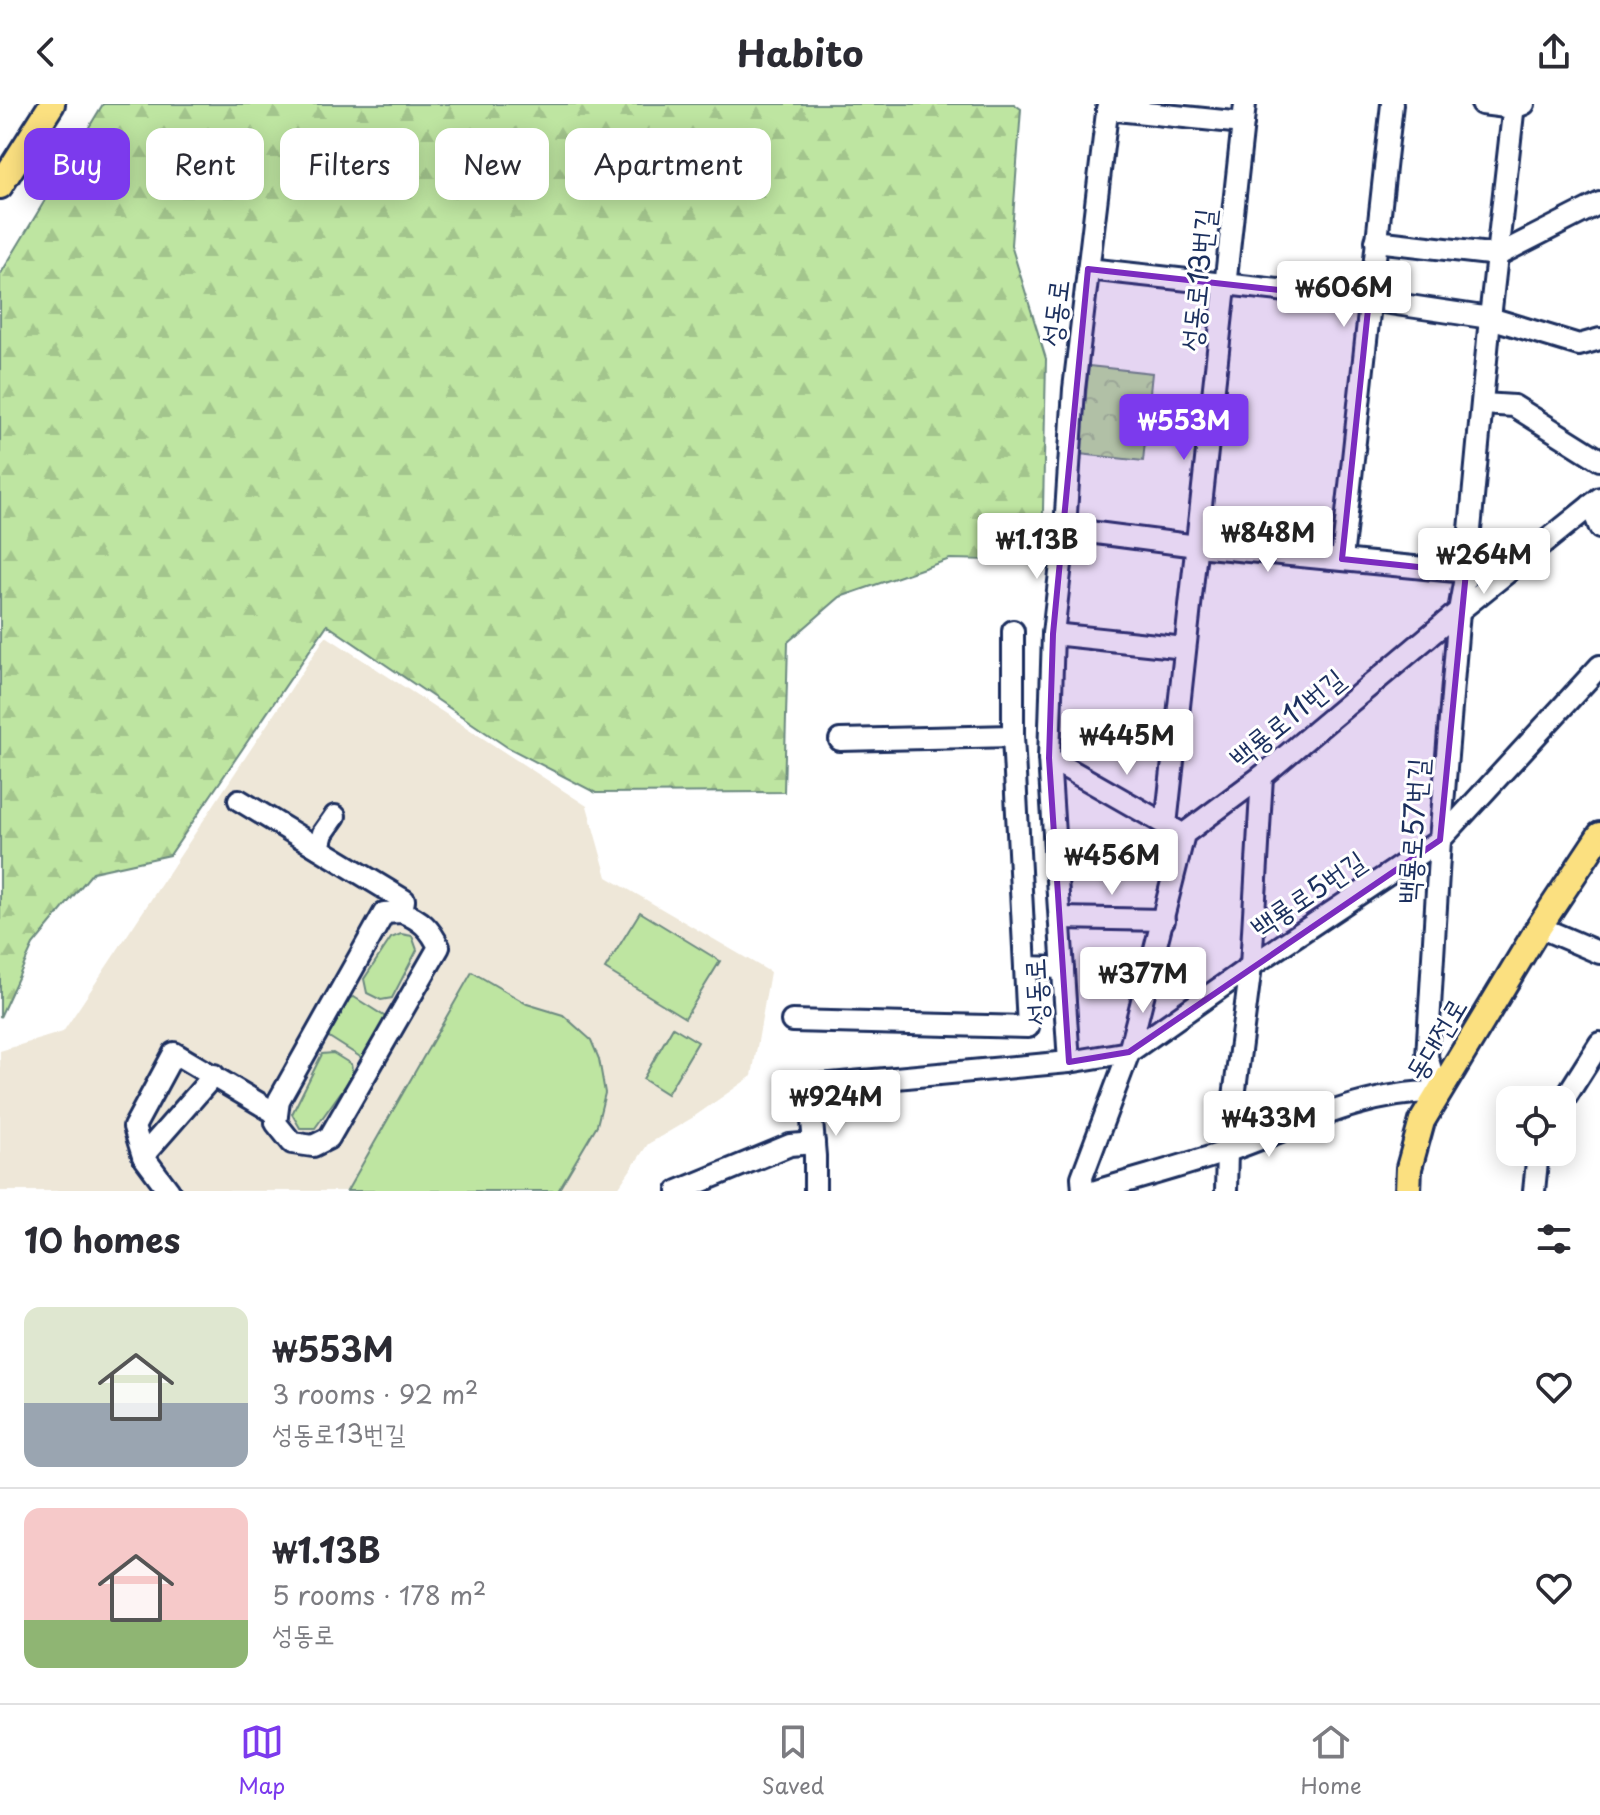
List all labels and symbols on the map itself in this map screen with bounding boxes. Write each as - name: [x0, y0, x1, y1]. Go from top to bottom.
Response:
- street label: 성동로13번길: [1168, 206, 1225, 354]
- pin: ₩606M: [1288, 261, 1400, 329]
- street label: 성동로: [1028, 277, 1079, 349]
- pin: ₩553M: [1128, 394, 1240, 462]
- pin: ₩848M: [1212, 506, 1324, 574]
- pin: ₩1.13B: [972, 513, 1102, 581]
- pin: ₩264M: [1428, 528, 1540, 596]
- street label: 백룡로11번길: [1219, 657, 1353, 777]
- pin: ₩445M: [1071, 709, 1183, 777]
- street label: 백룡로57번길: [1385, 756, 1438, 905]
- pin: ₩456M: [1056, 829, 1168, 897]
- street label: 백룡로5번길: [1241, 838, 1373, 947]
- pin: ₩377M: [1087, 947, 1199, 1015]
- street label: 성동로: [1011, 957, 1058, 1027]
- street label: 동대전로: [1393, 989, 1476, 1088]
- pin: ₩924M: [780, 1070, 892, 1138]
- pin: ₩433M: [1213, 1091, 1325, 1159]

